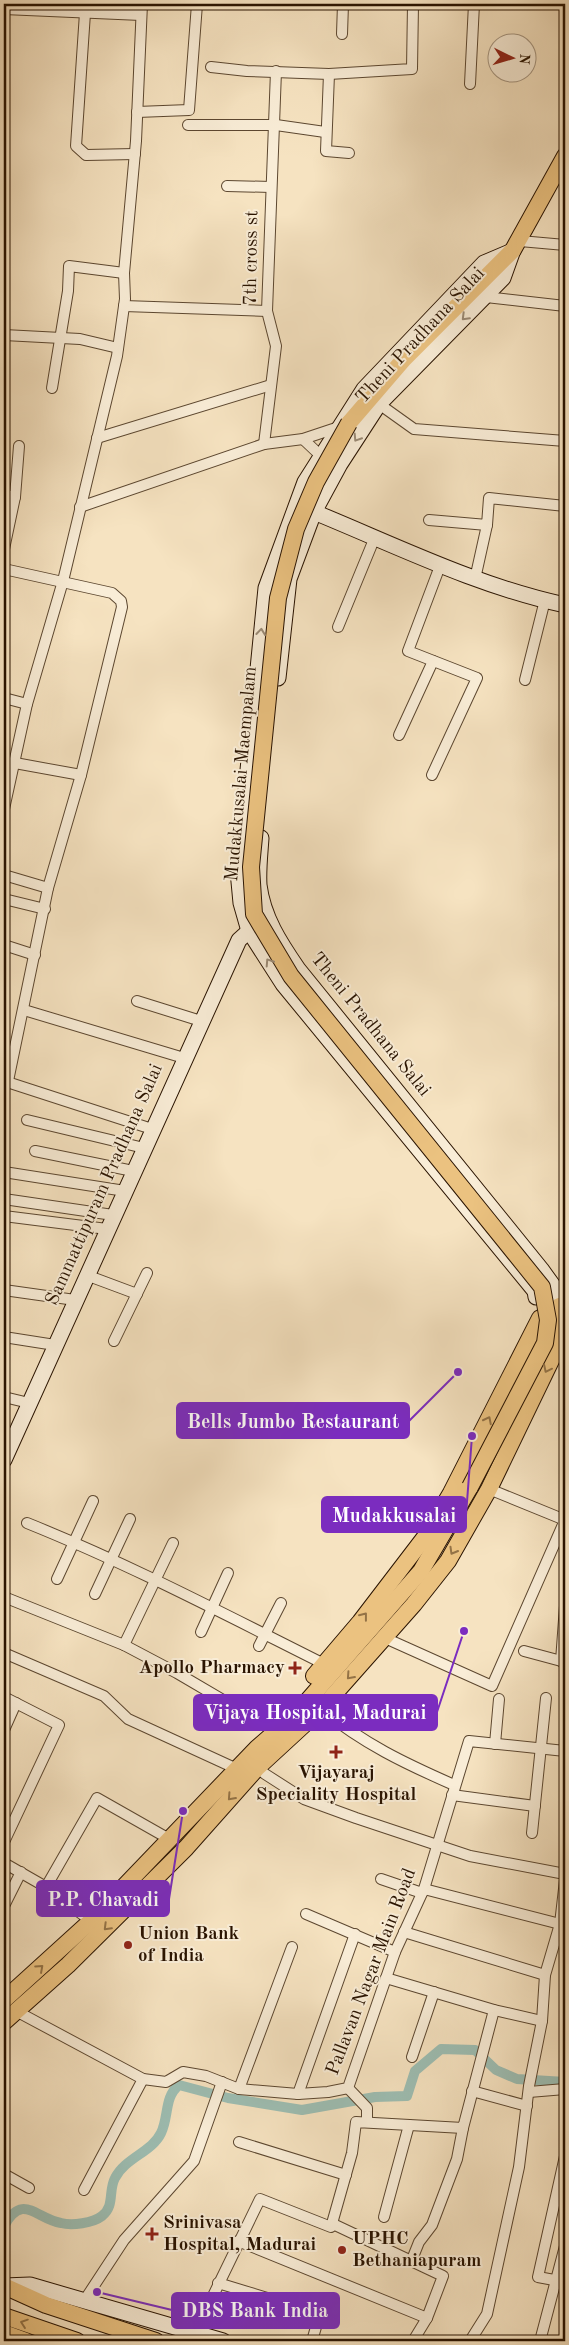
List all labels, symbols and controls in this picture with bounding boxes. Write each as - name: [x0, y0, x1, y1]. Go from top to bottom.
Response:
- north arrow: [486, 32, 536, 82]
- text: N: [516, 53, 531, 65]
- street label: 7th cross st: [242, 210, 262, 306]
- street label: Theni Pradhana Salai: [353, 264, 489, 408]
- one-way arrow: [462, 311, 471, 320]
- one-way arrow: [354, 432, 363, 441]
- one-way arrow: [256, 628, 267, 636]
- street label: Mudakkusalai Maempalam: [223, 666, 261, 882]
- street label: Theni Pradhana Salai: [306, 950, 434, 1100]
- one-way arrow: [265, 958, 275, 967]
- street label: Sammattipuram Pradhana Salai: [43, 1061, 167, 1309]
- one-way arrow: [543, 1364, 553, 1373]
- callout: Bells Jumbo Restaurant: [177, 1403, 409, 1438]
- text: Bells Jumbo Restaurant: [187, 1413, 399, 1433]
- one-way arrow: [482, 1416, 492, 1425]
- callout: Mudakkusalai: [322, 1497, 466, 1532]
- text: Mudakkusalai: [332, 1507, 456, 1527]
- one-way arrow: [450, 1546, 460, 1555]
- one-way arrow: [359, 1612, 368, 1621]
- place label: Apollo Pharmacy: [139, 1659, 285, 1678]
- marker: Apollo Pharmacy: [289, 1662, 301, 1674]
- one-way arrow: [347, 1671, 356, 1680]
- callout: Vijaya Hospital, Madurai: [194, 1695, 437, 1730]
- text: Vijaya Hospital, Madurai: [204, 1704, 426, 1724]
- marker: Vijayaraj Speciality Hospital: [329, 1745, 343, 1759]
- place label: Vijayaraj Speciality Hospital: [256, 1764, 416, 1805]
- one-way arrow: [228, 1791, 237, 1800]
- street label: Pallavan Nagar Main Road: [324, 1866, 420, 2078]
- callout: P.P. Chavadi: [37, 1881, 169, 1916]
- text: P.P. Chavadi: [47, 1891, 159, 1911]
- one-way arrow: [103, 1921, 112, 1930]
- place label: Union Bank of India: [138, 1925, 239, 1966]
- marker: Union Bank of India: [122, 1939, 134, 1951]
- one-way arrow: [34, 1965, 43, 1974]
- place label: Srinivasa Hospital, Madurai: [163, 2214, 317, 2255]
- marker: Srinivasa Hospital, Madurai: [145, 2227, 159, 2241]
- place label: UPHC Bethaniapuram: [352, 2230, 481, 2271]
- marker: UPHC Bethaniapuram: [336, 2244, 348, 2256]
- callout: DBS Bank India: [172, 2293, 339, 2328]
- text: DBS Bank India: [182, 2302, 328, 2322]
- one-way arrow: [20, 2319, 29, 2329]

